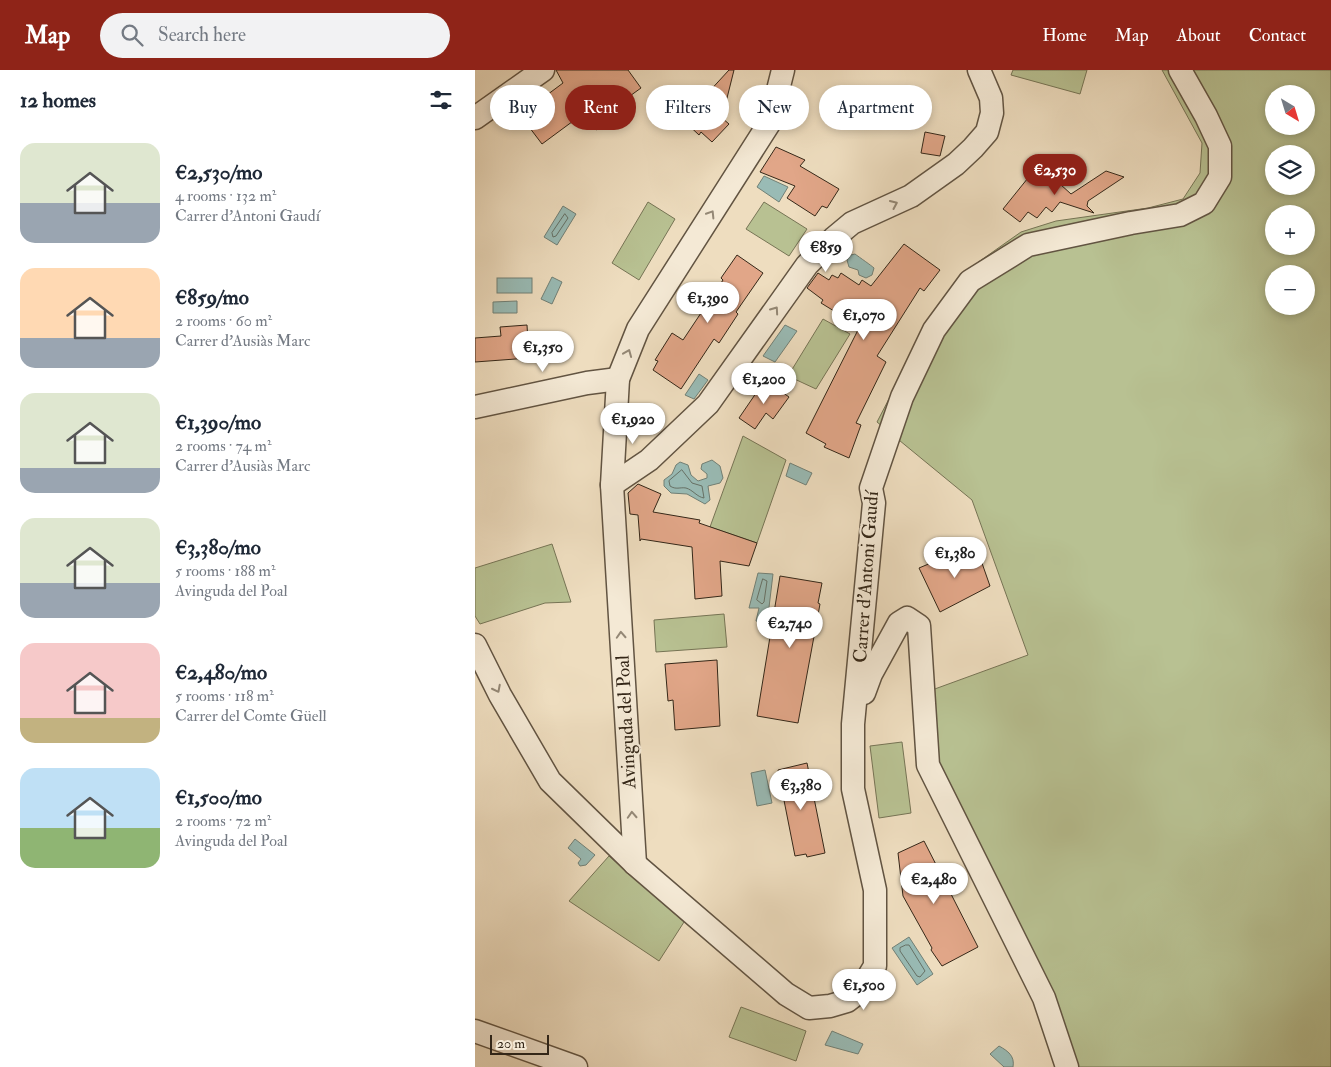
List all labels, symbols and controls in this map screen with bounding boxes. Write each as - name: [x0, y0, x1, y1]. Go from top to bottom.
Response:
- search box: [100, 13, 450, 58]
- text: Map: [25, 20, 70, 51]
- icon: search: [118, 21, 146, 49]
- text: Search here: [158, 23, 246, 47]
- text: Home: [1042, 24, 1087, 47]
- text: Map: [1115, 24, 1149, 47]
- text: About: [1177, 24, 1221, 47]
- text: Contact: [1249, 24, 1306, 47]
- chip: Buy: [490, 85, 555, 130]
- chip: Rent: [565, 85, 636, 130]
- chip: Filters: [646, 85, 729, 130]
- chip: New: [739, 85, 809, 130]
- chip: Apartment: [819, 85, 932, 130]
- north arrow: [1265, 85, 1315, 135]
- map controls: [1265, 85, 1315, 315]
- icon: filters: [427, 86, 455, 114]
- text: 12 homes: [20, 87, 96, 114]
- button: layers: [1265, 145, 1315, 195]
- pin: €2,530: [1014, 154, 1096, 196]
- text: €2,530/mo: [175, 159, 262, 186]
- text: €2,530: [1034, 160, 1076, 180]
- icon: home: [60, 163, 120, 223]
- text: 4 rooms · 132 m²: [175, 186, 276, 206]
- one-way arrow: [889, 200, 898, 210]
- button: +: [1265, 205, 1315, 255]
- text: Carrer d'Antoni Gaudí: [175, 206, 320, 226]
- one-way arrow: [705, 210, 714, 219]
- pin: €859: [796, 230, 856, 273]
- text: €859: [810, 237, 842, 257]
- button: −: [1265, 265, 1315, 315]
- pin: €1,390: [667, 282, 749, 324]
- text: €859/mo: [175, 284, 249, 311]
- icon: home: [60, 288, 120, 348]
- text: €1,390: [687, 288, 729, 308]
- pin: €1,070: [823, 298, 905, 341]
- text: €1,070: [843, 305, 885, 325]
- one-way arrow: [769, 306, 778, 316]
- text: 2 rooms · 60 m²: [175, 311, 272, 331]
- pin: €1,350: [502, 330, 584, 373]
- text: Carrer d'Ausiàs Marc: [175, 331, 310, 351]
- text: €1,350: [523, 337, 563, 357]
- one-way arrow: [622, 349, 633, 358]
- pin: €1,200: [723, 362, 805, 405]
- text: €1,200: [742, 369, 786, 389]
- pin: €1,920: [592, 402, 674, 445]
- text: €1,390/mo: [175, 409, 261, 436]
- text: €1,920: [611, 409, 655, 429]
- icon: home: [60, 413, 120, 473]
- text: 2 rooms · 74 m²: [175, 436, 271, 456]
- text: Carrer d'Ausiàs Marc: [175, 456, 310, 476]
- street label: Carrer d'Antoni Gaudí: [848, 488, 884, 664]
- text: €3,380/mo: [175, 534, 261, 561]
- pin: €1,380: [914, 536, 996, 579]
- icon: home: [60, 538, 120, 598]
- text: €1,380: [935, 543, 975, 563]
- text: 5 rooms · 188 m²: [175, 561, 276, 581]
- text: Avinguda del Poal: [175, 581, 288, 601]
- pin: €2,740: [749, 606, 831, 649]
- text: €2,740: [768, 613, 812, 633]
- one-way arrow: [616, 631, 627, 639]
- street label: Avinguda del Poal: [611, 654, 642, 790]
- text: €2,480/mo: [175, 659, 267, 686]
- icon: home: [60, 663, 120, 723]
- one-way arrow: [491, 683, 501, 692]
- text: 5 rooms · 118 m²: [175, 686, 274, 706]
- text: Carrer del Comte Güell: [175, 706, 327, 726]
- pin: €3,380: [760, 768, 842, 811]
- text: €3,380: [780, 775, 822, 795]
- text: €1,500/mo: [175, 784, 262, 811]
- icon: home: [60, 788, 120, 848]
- text: 2 rooms · 72 m²: [175, 811, 271, 831]
- one-way arrow: [627, 811, 638, 819]
- text: Avinguda del Poal: [175, 831, 288, 851]
- pin: €2,480: [893, 862, 975, 905]
- text: €2,480: [911, 869, 957, 889]
- pin: €1,500: [823, 968, 905, 1011]
- text: €1,500: [843, 975, 885, 995]
- scale bar: [490, 1032, 549, 1055]
- text: 20 m: [497, 1035, 525, 1052]

